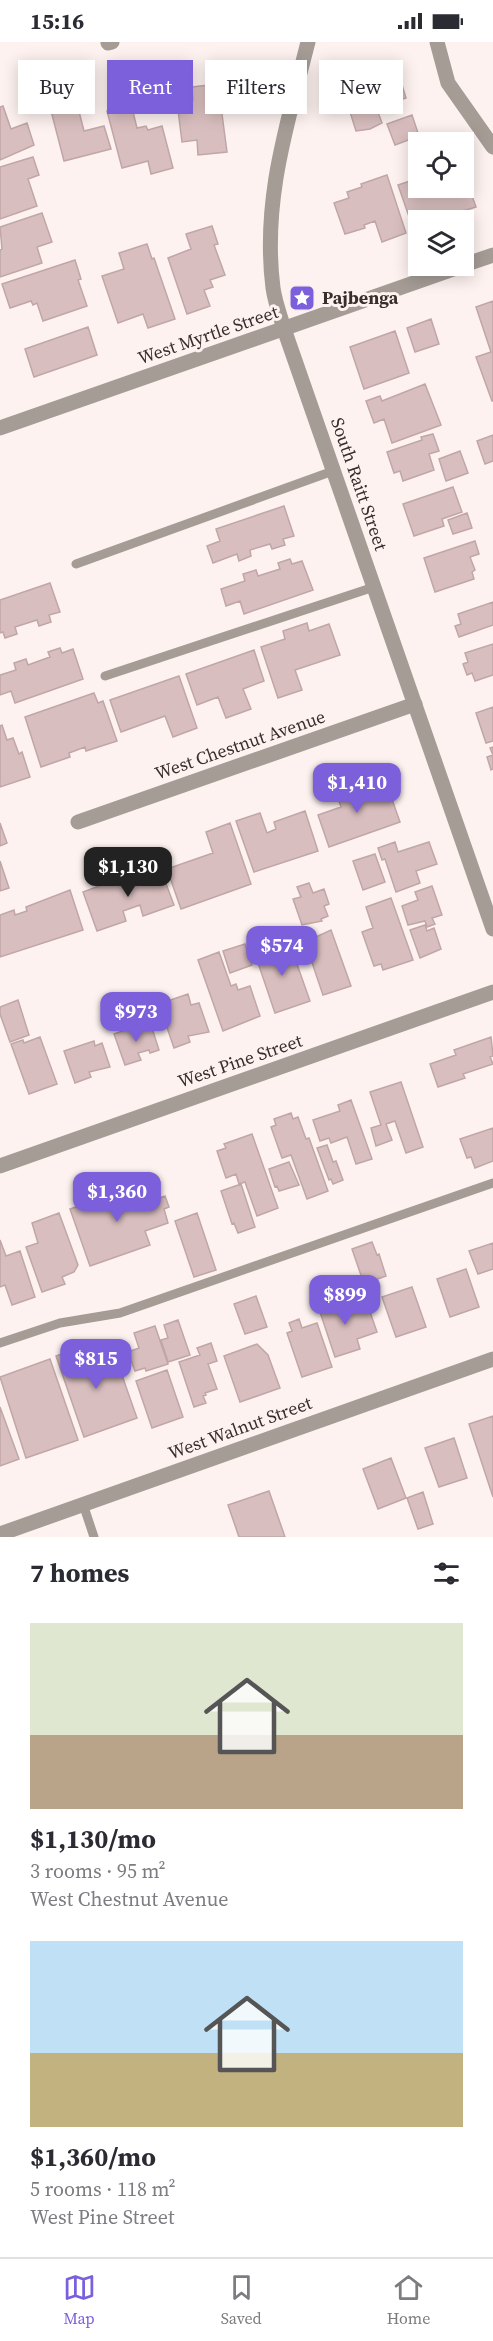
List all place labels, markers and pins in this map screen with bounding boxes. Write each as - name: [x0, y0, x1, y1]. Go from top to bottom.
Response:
- place icon: Pajbenga: [287, 283, 317, 313]
- place label: Pajbenga: [322, 285, 399, 310]
- pin: $1,410: [308, 763, 406, 814]
- pin: $1,130: [79, 847, 177, 898]
- pin: $574: [246, 926, 318, 977]
- pin: $973: [100, 992, 172, 1043]
- pin: $1,360: [68, 1172, 166, 1223]
- pin: $899: [309, 1275, 381, 1326]
- pin: $815: [60, 1339, 132, 1390]

